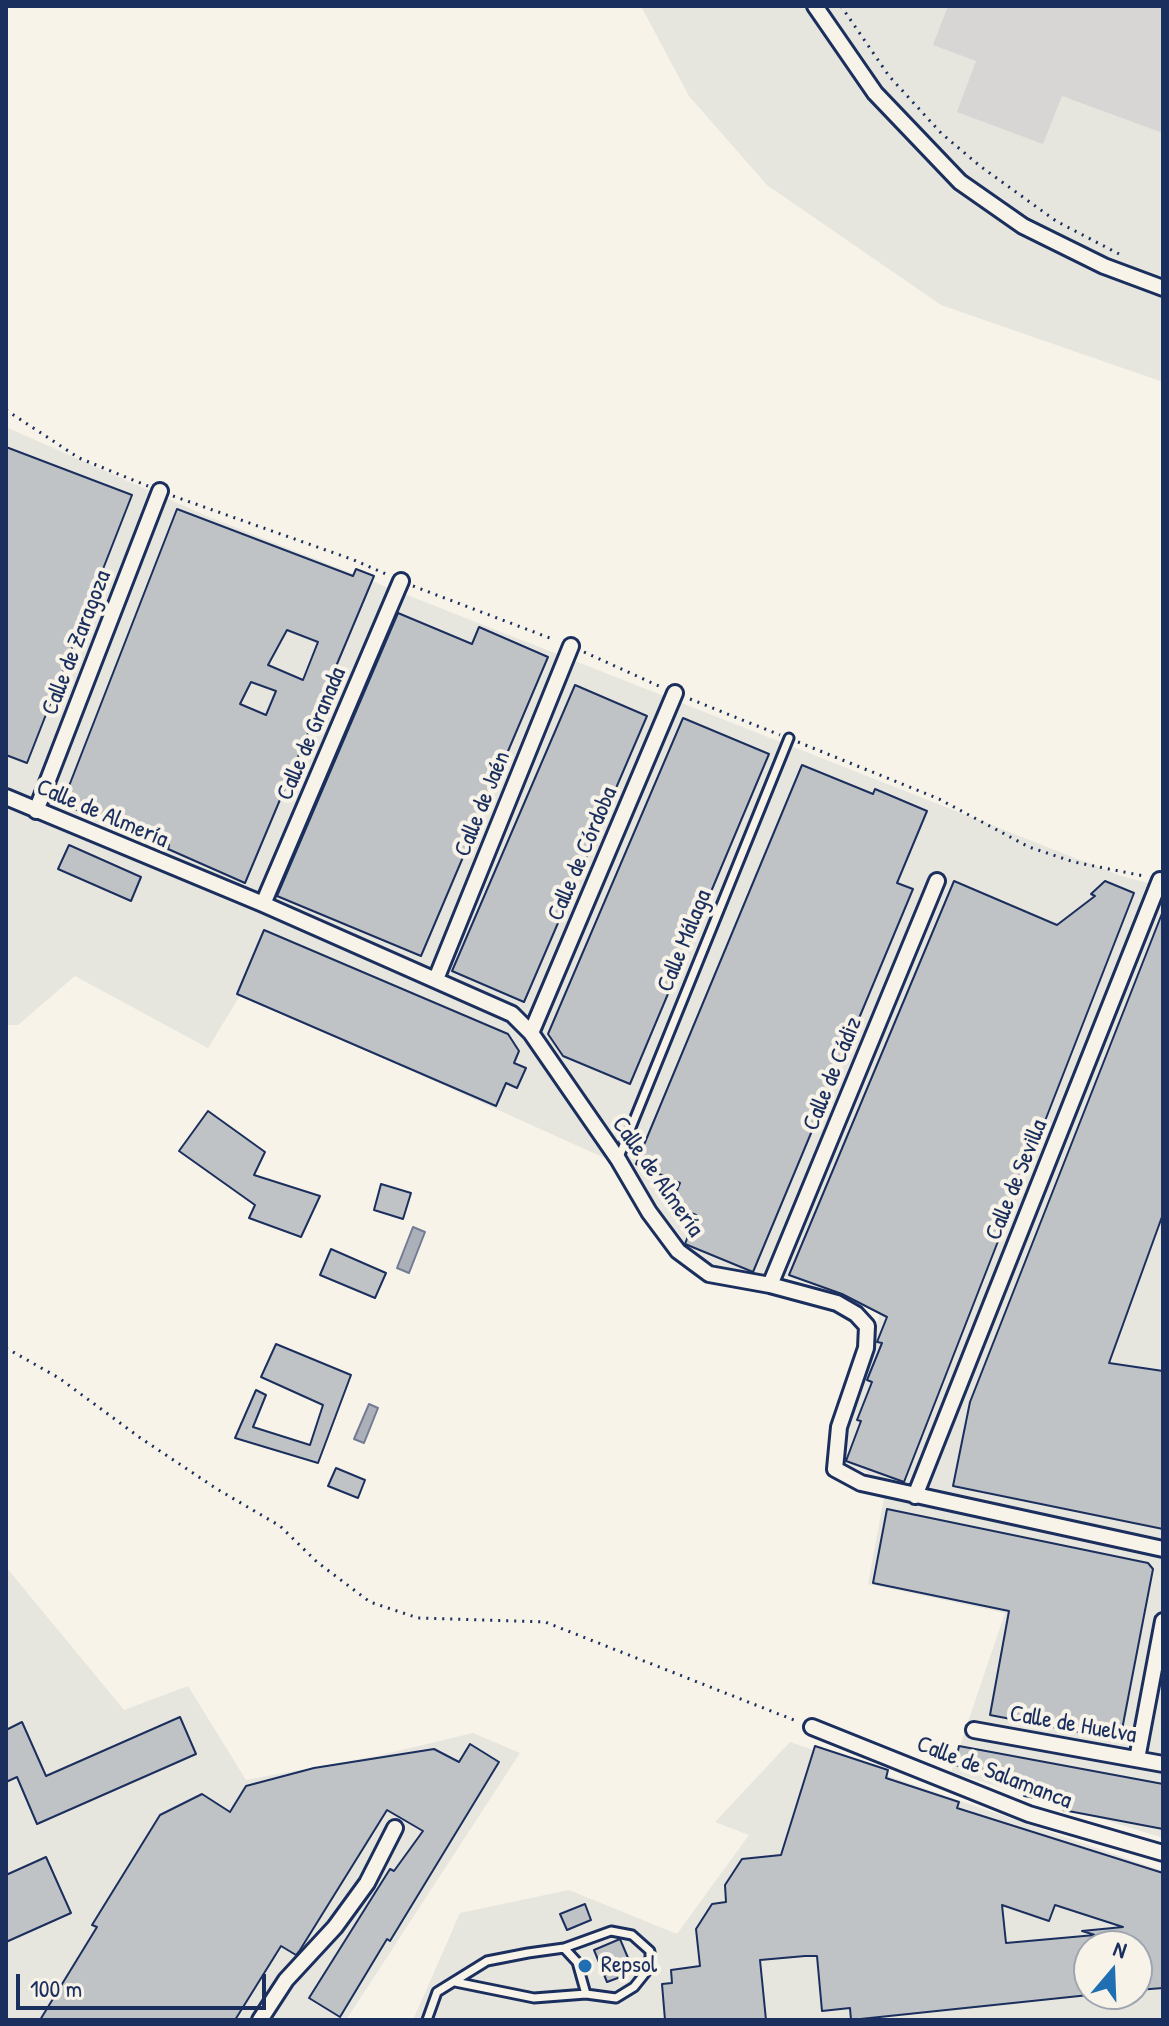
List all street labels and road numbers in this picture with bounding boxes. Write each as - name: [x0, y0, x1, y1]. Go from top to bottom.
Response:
- street label: Calle de Zaragoza: [36, 567, 118, 719]
- street label: Calle de Granada: [271, 663, 353, 805]
- street label: Calle de Jaén: [449, 747, 517, 861]
- street label: Calle de Almería: [32, 773, 172, 855]
- street label: Calle de Córdoba: [542, 783, 624, 925]
- street label: Calle Málaga: [652, 886, 718, 996]
- street label: Calle de Cádiz: [797, 1013, 869, 1135]
- street label: Calle de Almería: [605, 1111, 709, 1243]
- street label: Calle de Sevilla: [980, 1115, 1054, 1245]
- street label: Calle de Huelva: [1007, 1700, 1139, 1750]
- street label: Calle de Salamanca: [912, 1730, 1076, 1816]

